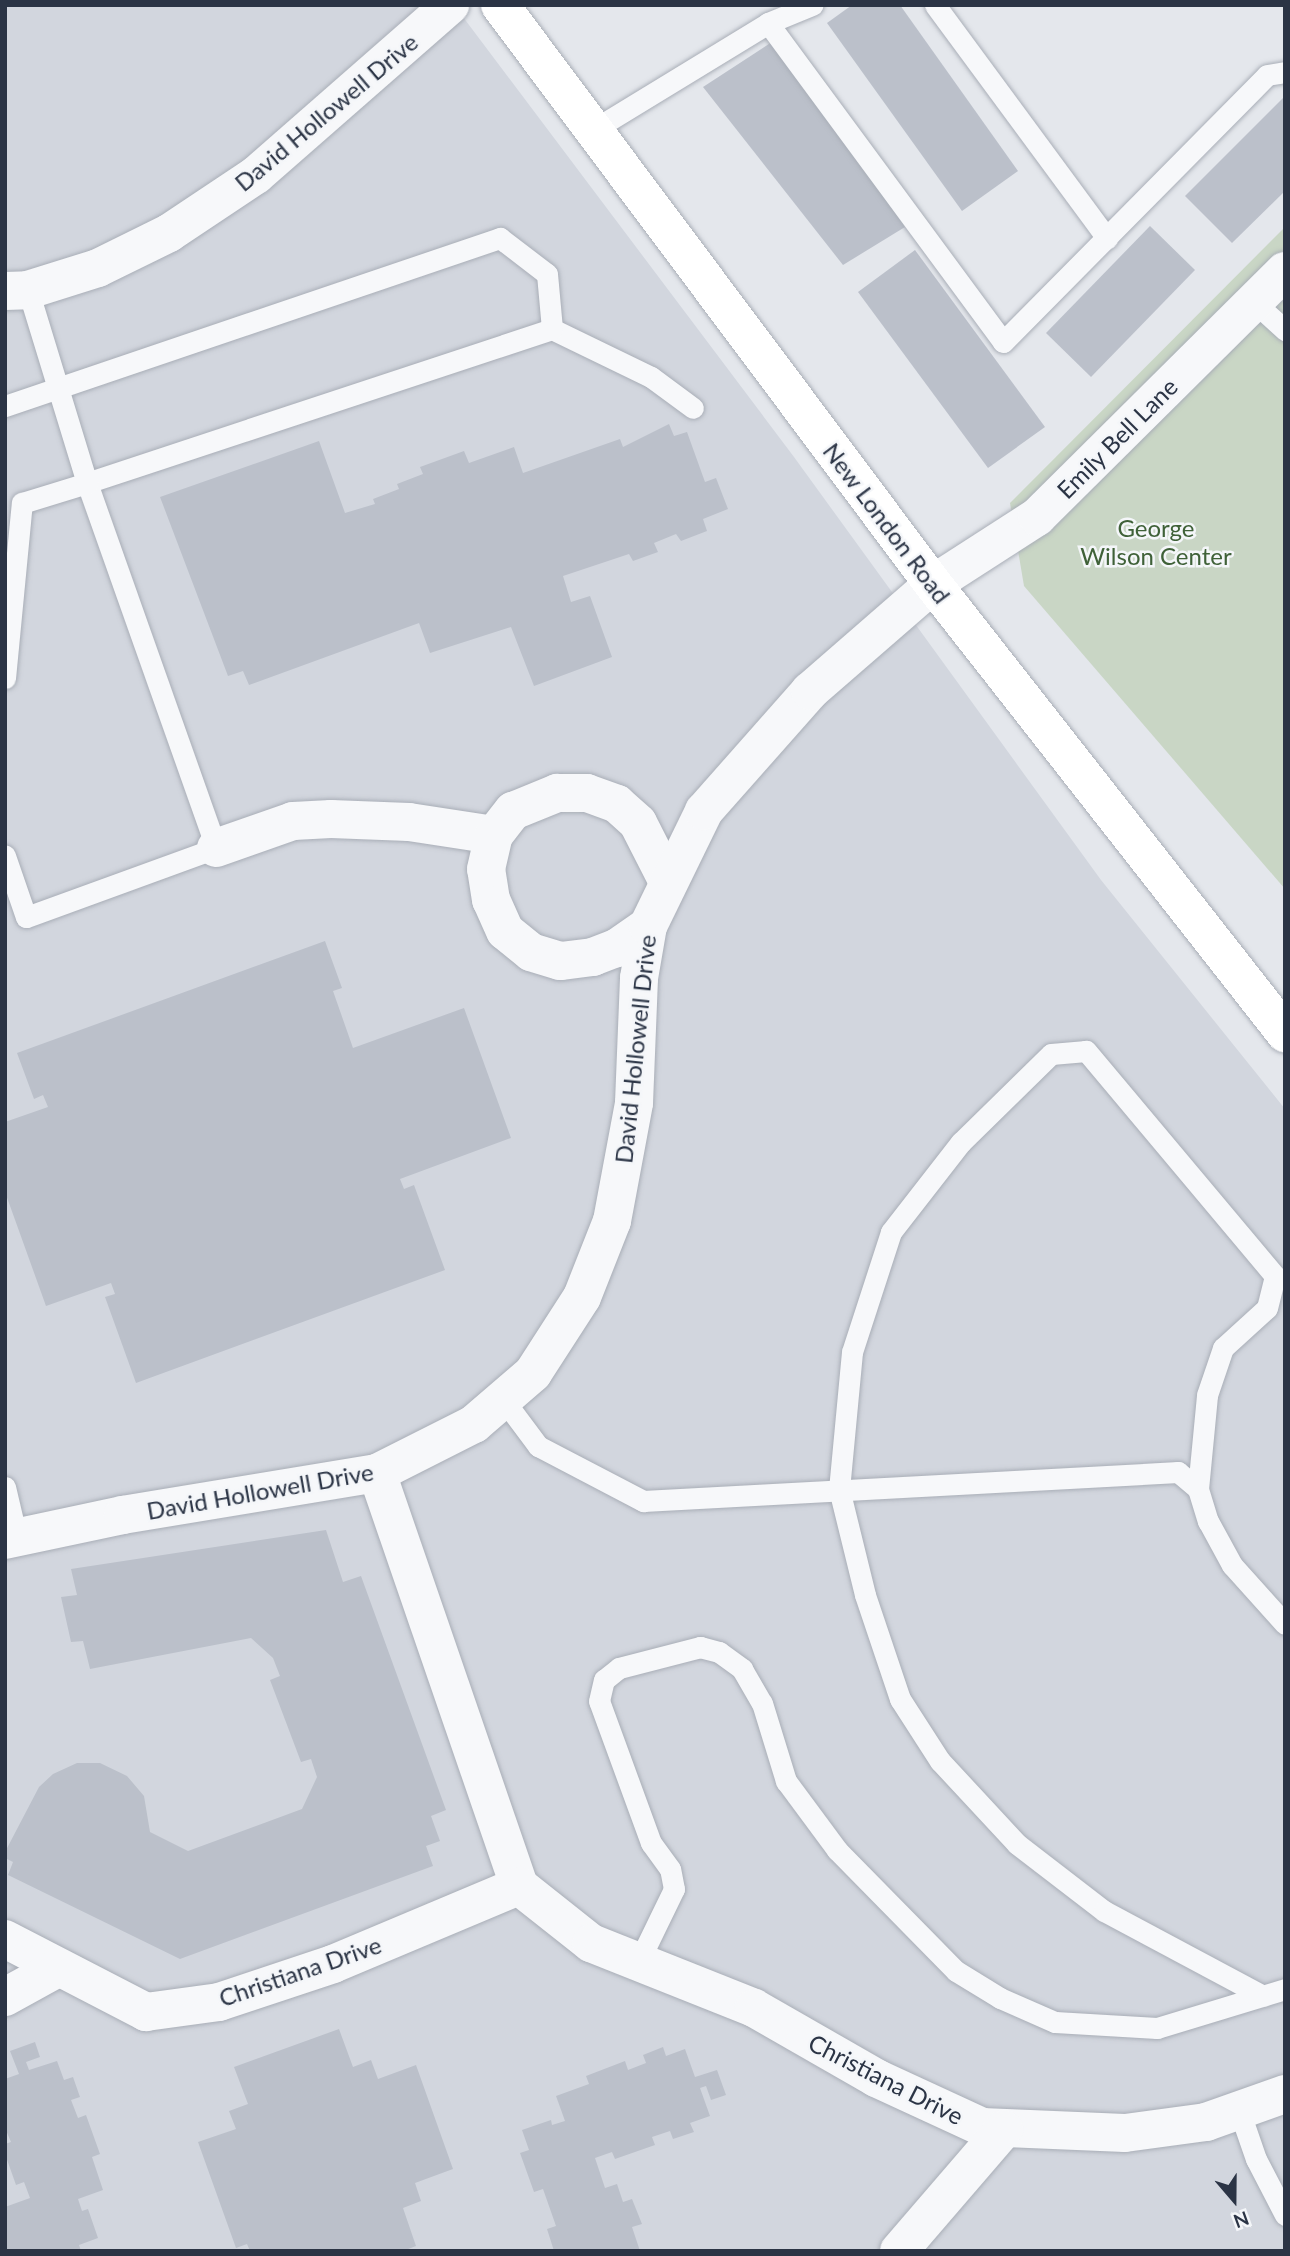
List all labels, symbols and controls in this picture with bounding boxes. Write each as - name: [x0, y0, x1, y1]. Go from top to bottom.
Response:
- street label: David Hollowell Drive: [229, 27, 423, 197]
- street label: Emily Bell Lane: [1051, 372, 1183, 504]
- street label: New London Road: [817, 437, 957, 609]
- park label: George Wilson Center: [1080, 514, 1232, 570]
- street label: David Hollowell Drive: [609, 933, 661, 1165]
- street label: David Hollowell Drive: [144, 1457, 376, 1525]
- street label: Christiana Drive: [215, 1930, 385, 2012]
- street label: Christiana Drive: [804, 2028, 968, 2130]
- north arrow: [1199, 2165, 1269, 2235]
- text: N: [1231, 2207, 1252, 2234]

